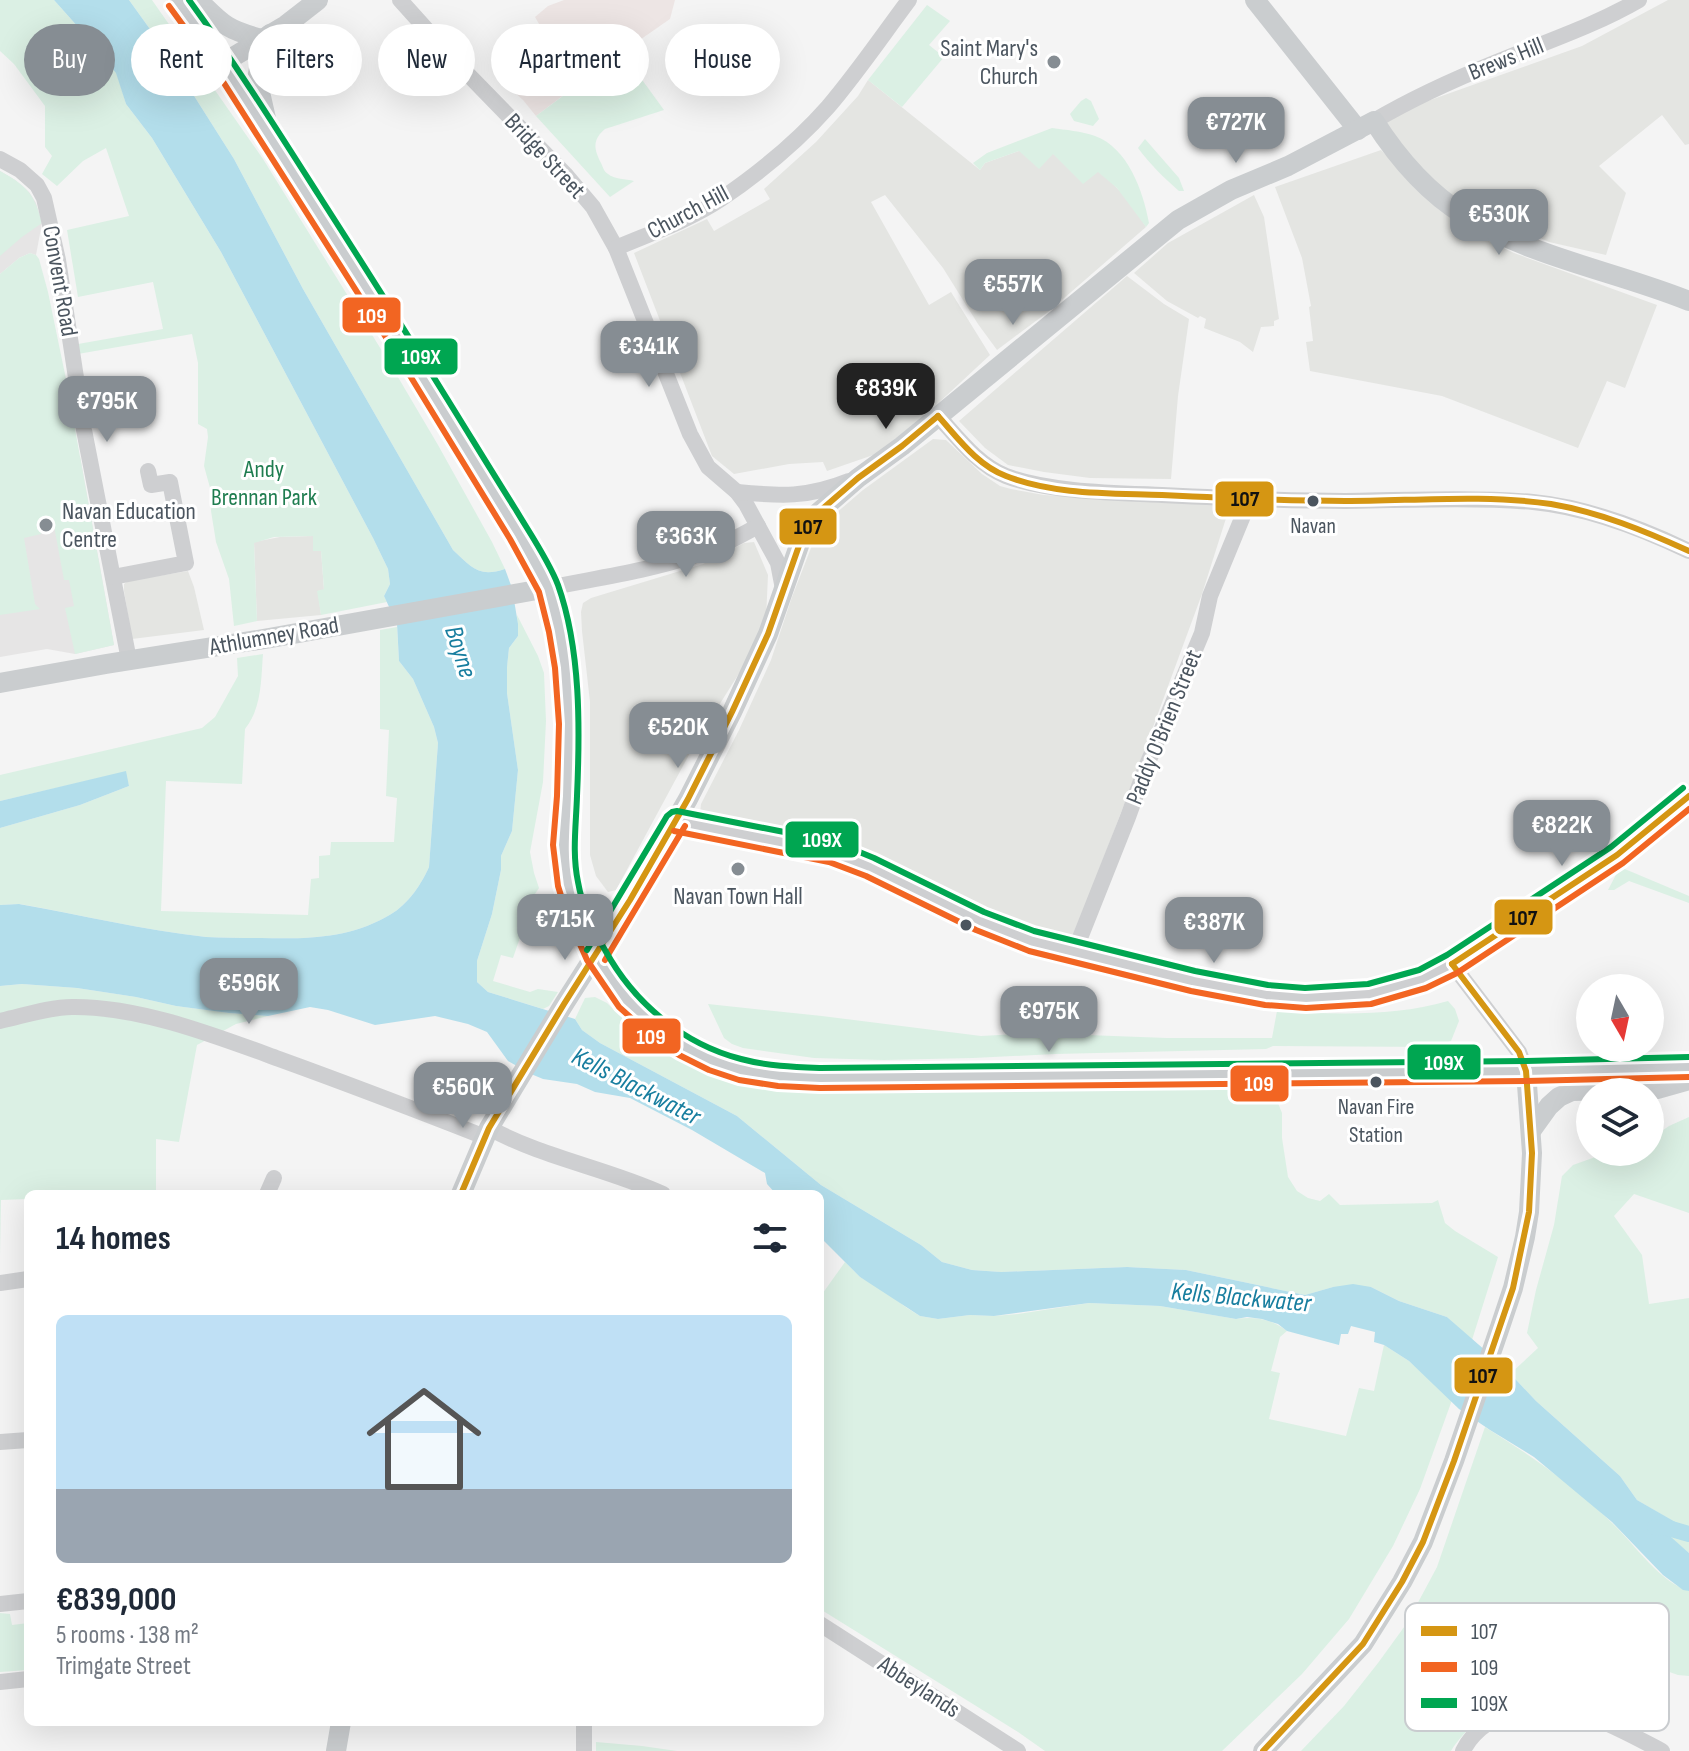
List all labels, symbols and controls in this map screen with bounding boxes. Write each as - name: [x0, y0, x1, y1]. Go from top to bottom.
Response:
- chip: Buy: [24, 24, 115, 96]
- chip: Rent: [131, 24, 232, 96]
- chip: Filters: [248, 24, 362, 96]
- chip: New: [378, 24, 475, 96]
- chip: Apartment: [491, 24, 649, 96]
- chip: House: [665, 24, 780, 96]
- street label: Brews Hill: [1464, 31, 1548, 87]
- place label: Saint Mary's Church: [940, 34, 1038, 91]
- marker: Saint Mary's Church: [1045, 53, 1063, 71]
- pin: €727K: [1180, 97, 1292, 165]
- street label: Bridge Street: [498, 107, 592, 205]
- text: €727K: [1206, 107, 1266, 138]
- street label: Church Hill: [642, 179, 734, 245]
- pin: €530K: [1443, 189, 1555, 257]
- text: €530K: [1468, 199, 1530, 230]
- street label: Convent Road: [36, 223, 84, 339]
- pin: €557K: [957, 259, 1069, 327]
- text: €557K: [983, 269, 1043, 300]
- line badge: 109: [341, 296, 402, 334]
- text: 109: [357, 303, 387, 330]
- pin: €341K: [593, 321, 705, 389]
- text: €341K: [619, 331, 679, 362]
- line badge: 109X: [383, 337, 459, 376]
- text: 109X: [401, 344, 442, 371]
- pin: €839K: [830, 363, 942, 431]
- text: €839K: [855, 373, 917, 404]
- pin: €795K: [51, 376, 163, 444]
- text: €795K: [76, 386, 138, 417]
- park label: Andy Brennan Park: [211, 455, 317, 512]
- line badge: 107: [1214, 480, 1275, 518]
- text: 107: [1231, 486, 1260, 513]
- marker: Navan: [1305, 493, 1321, 509]
- place label: Navan Education Centre: [62, 497, 196, 554]
- line badge: 107: [778, 507, 838, 546]
- pin: €363K: [630, 511, 742, 579]
- place label: Navan: [1290, 513, 1336, 540]
- text: 107: [794, 514, 823, 541]
- marker: Navan Education Centre: [37, 516, 55, 534]
- text: €363K: [655, 521, 717, 552]
- street label: Athlumney Road: [206, 610, 341, 662]
- water label: Boyne: [437, 622, 483, 682]
- street label: Paddy O'Brien Street: [1120, 645, 1208, 809]
- pin: €520K: [622, 702, 734, 770]
- text: €520K: [647, 712, 709, 743]
- pin: €822K: [1506, 800, 1618, 868]
- text: €822K: [1531, 810, 1593, 841]
- line badge: 109X: [784, 820, 860, 859]
- text: 109X: [802, 827, 843, 854]
- marker: Navan Town Hall: [729, 860, 747, 878]
- place label: Navan Town Hall: [673, 882, 803, 911]
- pin: €715K: [509, 894, 621, 962]
- pin: €387K: [1158, 897, 1270, 965]
- line badge: 107: [1493, 898, 1554, 936]
- text: €715K: [535, 904, 595, 935]
- text: 107: [1509, 905, 1538, 932]
- text: €387K: [1183, 907, 1245, 938]
- unlabelled marker: [958, 917, 974, 933]
- pin: €596K: [193, 958, 305, 1026]
- text: €596K: [218, 968, 280, 999]
- north arrow: [1576, 974, 1664, 1062]
- map controls: [1576, 974, 1664, 1166]
- pin: €975K: [993, 986, 1105, 1054]
- text: €975K: [1018, 996, 1080, 1027]
- line badge: 109: [621, 1017, 682, 1055]
- text: 109: [636, 1024, 666, 1051]
- water label: Kells Blackwater: [566, 1041, 707, 1133]
- line badge: 109X: [1406, 1043, 1482, 1081]
- text: 109X: [1424, 1050, 1465, 1077]
- pin: €560K: [407, 1062, 519, 1130]
- line badge: 109: [1229, 1064, 1290, 1103]
- text: 109: [1244, 1071, 1274, 1098]
- text: €560K: [432, 1072, 494, 1103]
- marker: Navan Fire Station: [1368, 1074, 1384, 1090]
- button: layers: [1576, 1078, 1664, 1166]
- place label: Navan Fire Station: [1338, 1094, 1414, 1149]
- icon: filters: [748, 1216, 792, 1260]
- text: 14 homes: [56, 1218, 171, 1259]
- water label: Kells Blackwater: [1170, 1276, 1314, 1320]
- line badge: 107: [1453, 1356, 1514, 1395]
- text: 107: [1469, 1363, 1498, 1390]
- icon: home: [352, 1367, 496, 1511]
- text: €839,000: [56, 1579, 176, 1620]
- legend: [1405, 1603, 1669, 1731]
- text: 107: [1471, 1619, 1497, 1646]
- text: 5 rooms · 138 m²: [56, 1620, 199, 1651]
- street label: Abbeylands: [872, 1649, 965, 1724]
- text: Trimgate Street: [56, 1651, 191, 1682]
- text: 109: [1471, 1655, 1498, 1682]
- text: 109X: [1471, 1691, 1508, 1718]

